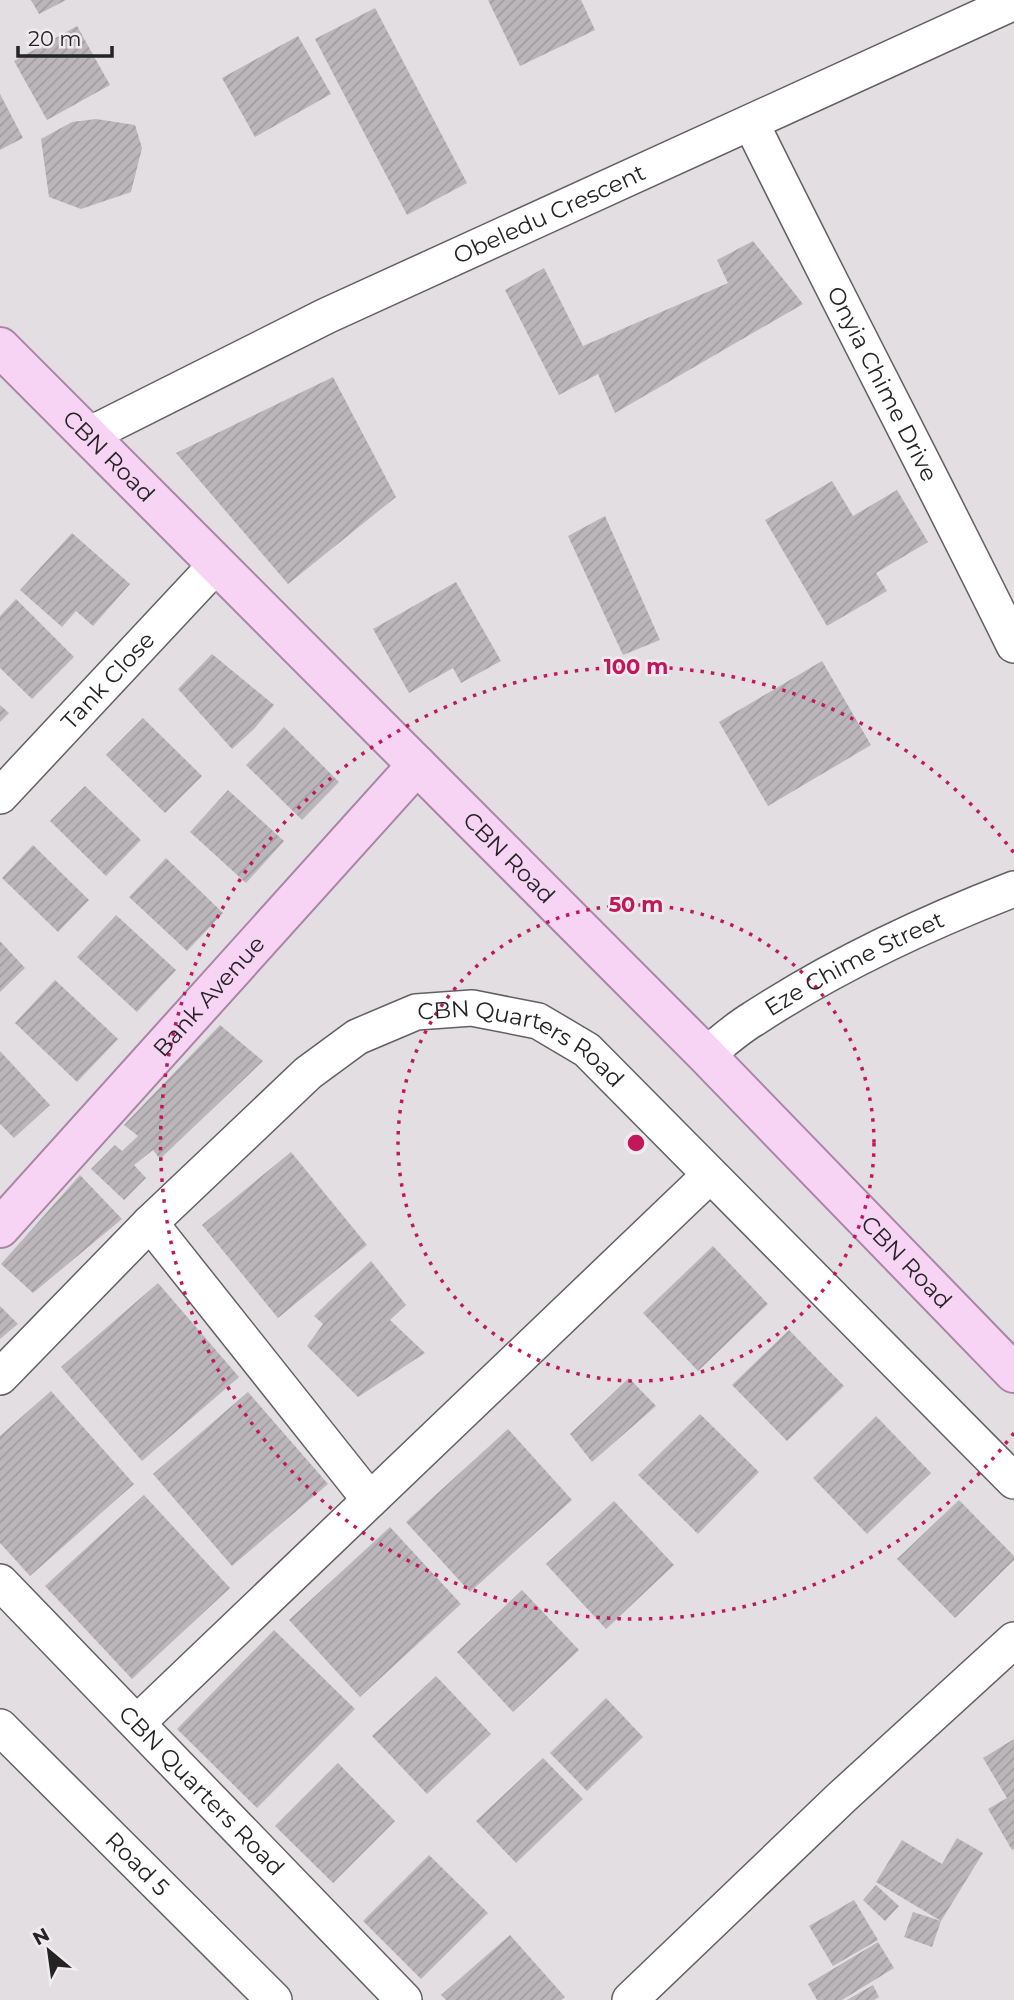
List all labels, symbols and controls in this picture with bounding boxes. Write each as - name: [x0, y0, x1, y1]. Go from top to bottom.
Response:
- scale bar: [18, 14, 112, 58]
- text: 20 m: [28, 26, 82, 51]
- street label: Obeledu Crescent: [449, 158, 650, 270]
- street label: Onyia Chime Drive: [821, 281, 944, 486]
- street label: CBN Road: [57, 404, 161, 508]
- street label: Tank Close: [55, 626, 160, 735]
- text: 100 m: [604, 654, 668, 679]
- street label: CBN Road: [457, 806, 561, 909]
- text: 50 m: [609, 892, 663, 917]
- street label: Eze Chime Street: [759, 905, 948, 1022]
- street label: Bank Avenue: [147, 930, 270, 1062]
- street label: CBN Quarters Road: [416, 994, 630, 1093]
- centre of rings: [624, 1131, 648, 1155]
- street label: CBN Road: [855, 1210, 958, 1314]
- street label: CBN Quarters Road: [113, 1700, 290, 1881]
- street label: Road 5: [99, 1826, 175, 1902]
- north arrow: [14, 1916, 84, 1986]
- text: N: [29, 1923, 53, 1950]

